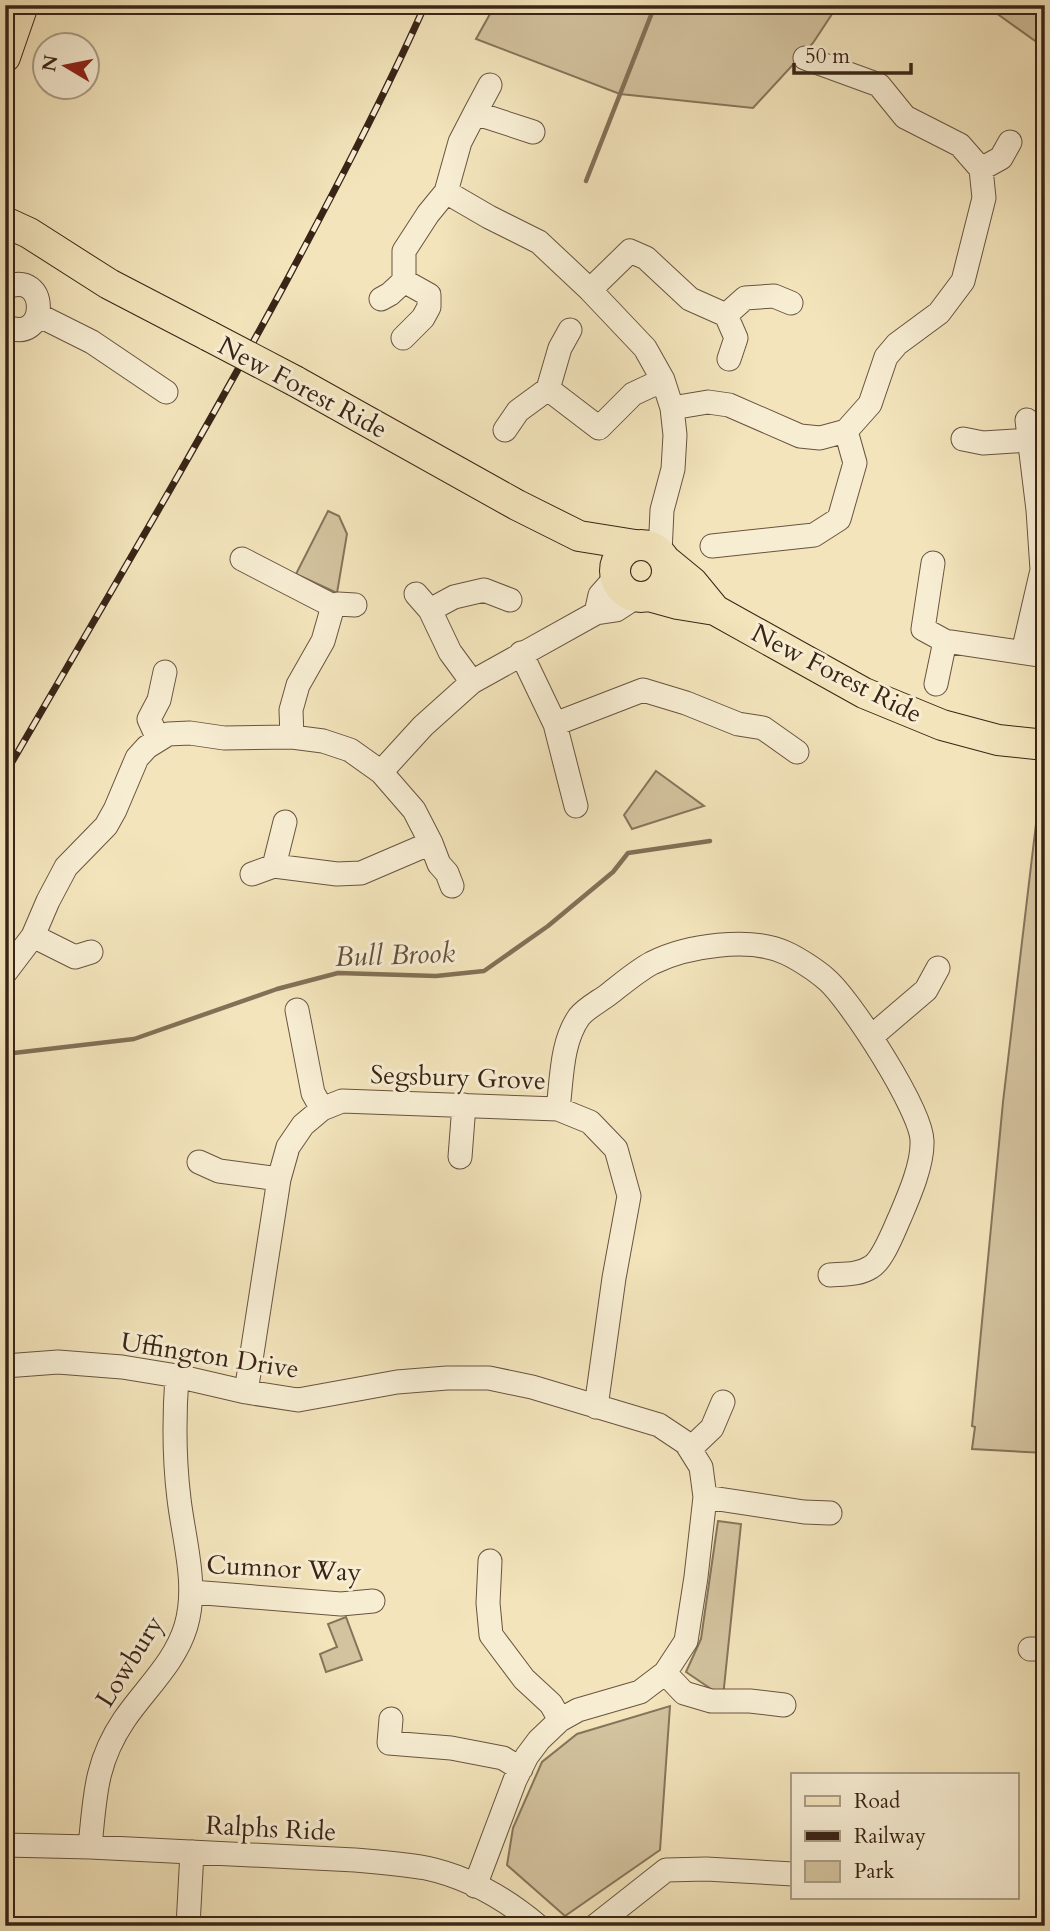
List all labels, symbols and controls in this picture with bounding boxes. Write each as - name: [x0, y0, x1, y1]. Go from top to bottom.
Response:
- north arrow: [32, 32, 102, 102]
- scale bar: [794, 32, 912, 76]
- text: 50 m: [805, 42, 850, 71]
- text: N: [36, 52, 65, 74]
- street label: New Forest Ride: [212, 328, 393, 447]
- street label: New Forest Ride: [746, 615, 928, 731]
- water label: Bull Brook: [334, 934, 456, 976]
- street label: Segsbury Grove: [370, 1057, 546, 1098]
- street label: Uffington Drive: [118, 1324, 302, 1387]
- street label: Cumnor Way: [206, 1547, 363, 1590]
- street label: Lowbury: [88, 1608, 171, 1714]
- legend: [791, 1773, 1018, 1899]
- text: Road: [854, 1787, 900, 1816]
- street label: Ralphs Ride: [205, 1808, 337, 1849]
- text: Railway: [854, 1822, 926, 1851]
- text: Park: [854, 1857, 895, 1886]

